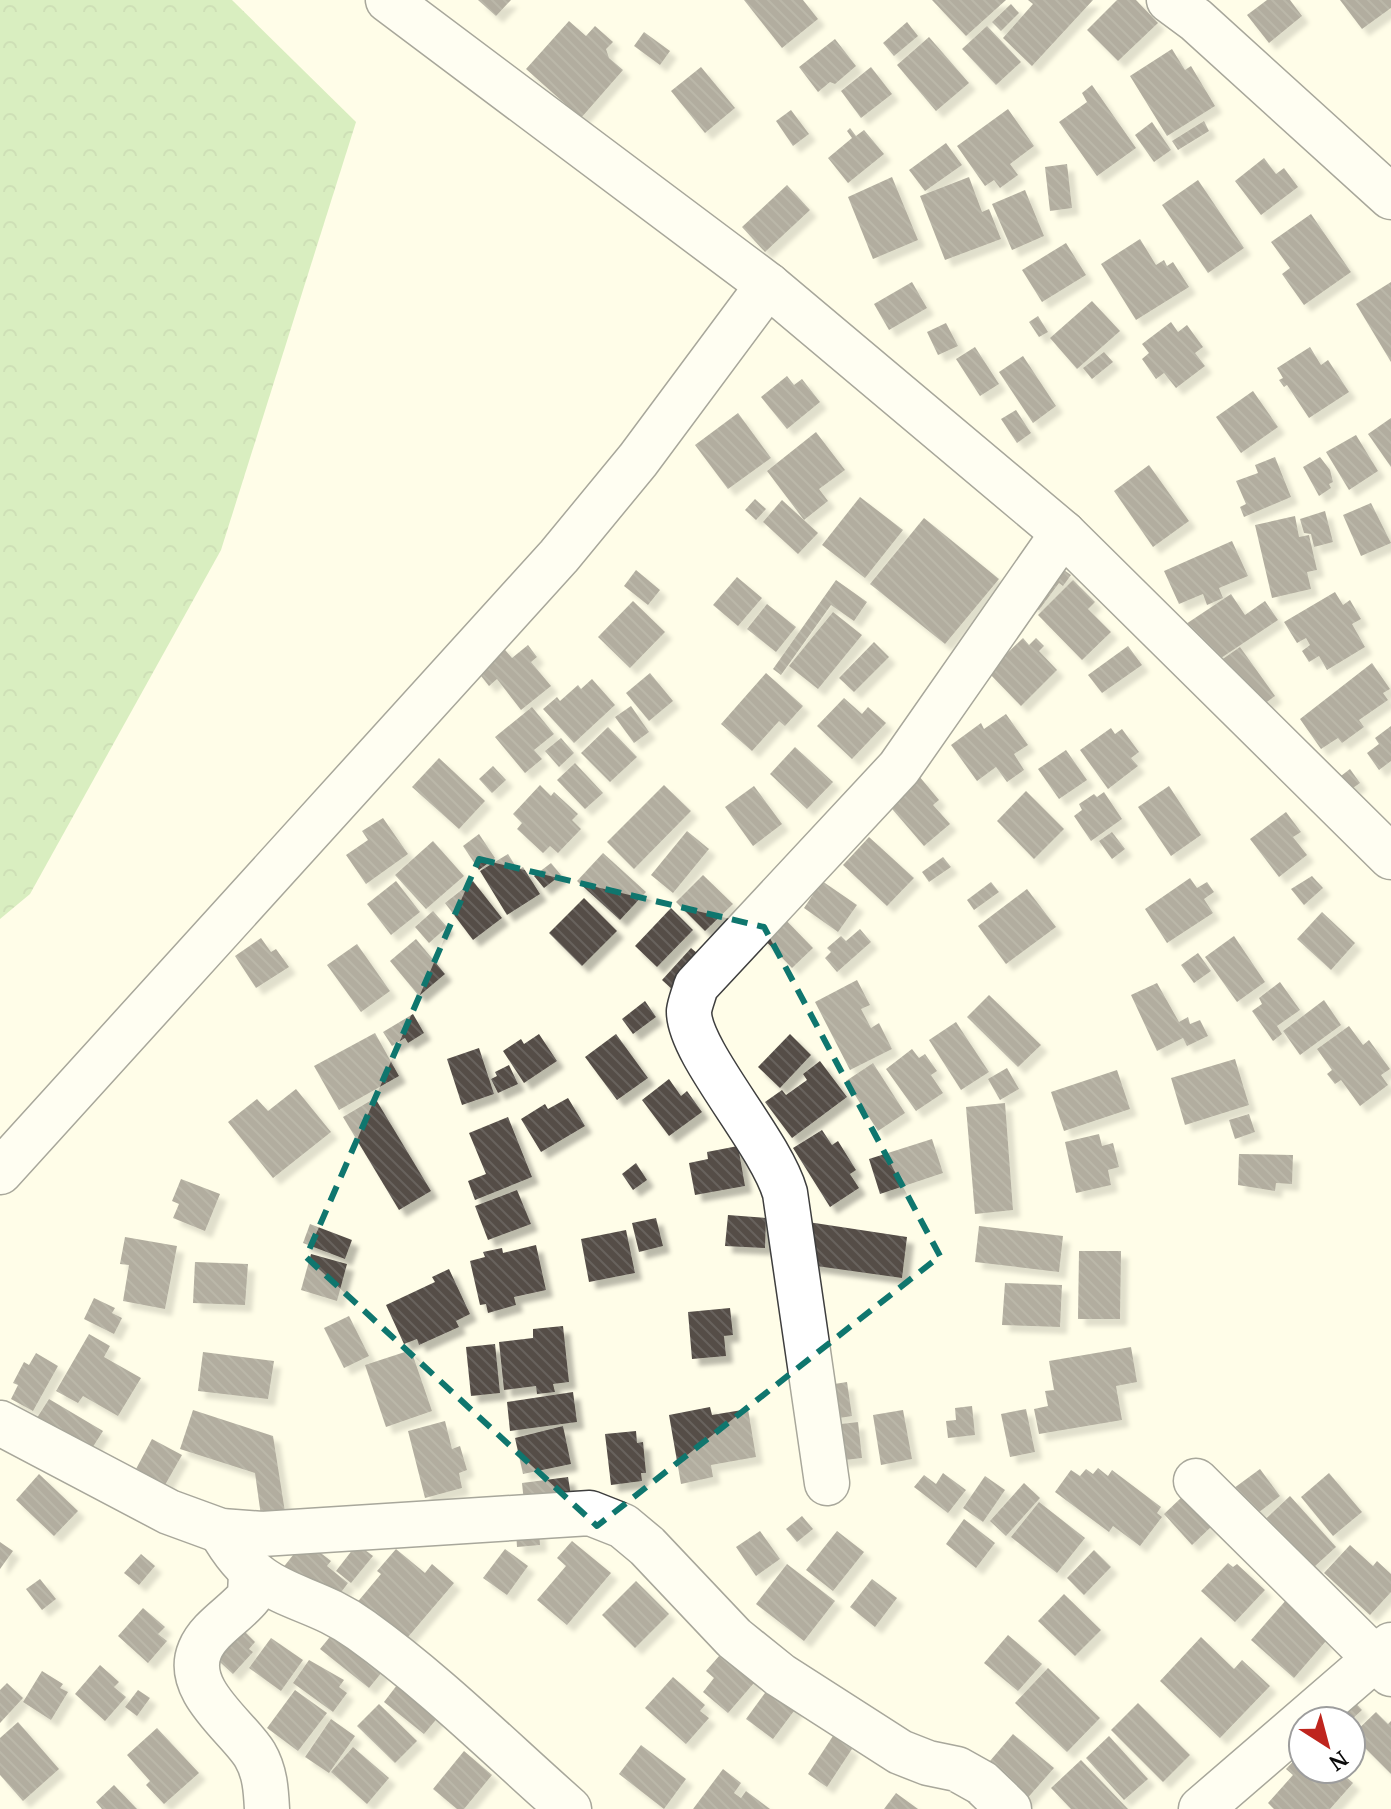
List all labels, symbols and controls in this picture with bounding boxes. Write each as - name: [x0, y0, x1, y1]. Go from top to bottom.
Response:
- north arrow: [1287, 1705, 1367, 1785]
- text: N: [1324, 1745, 1354, 1778]

